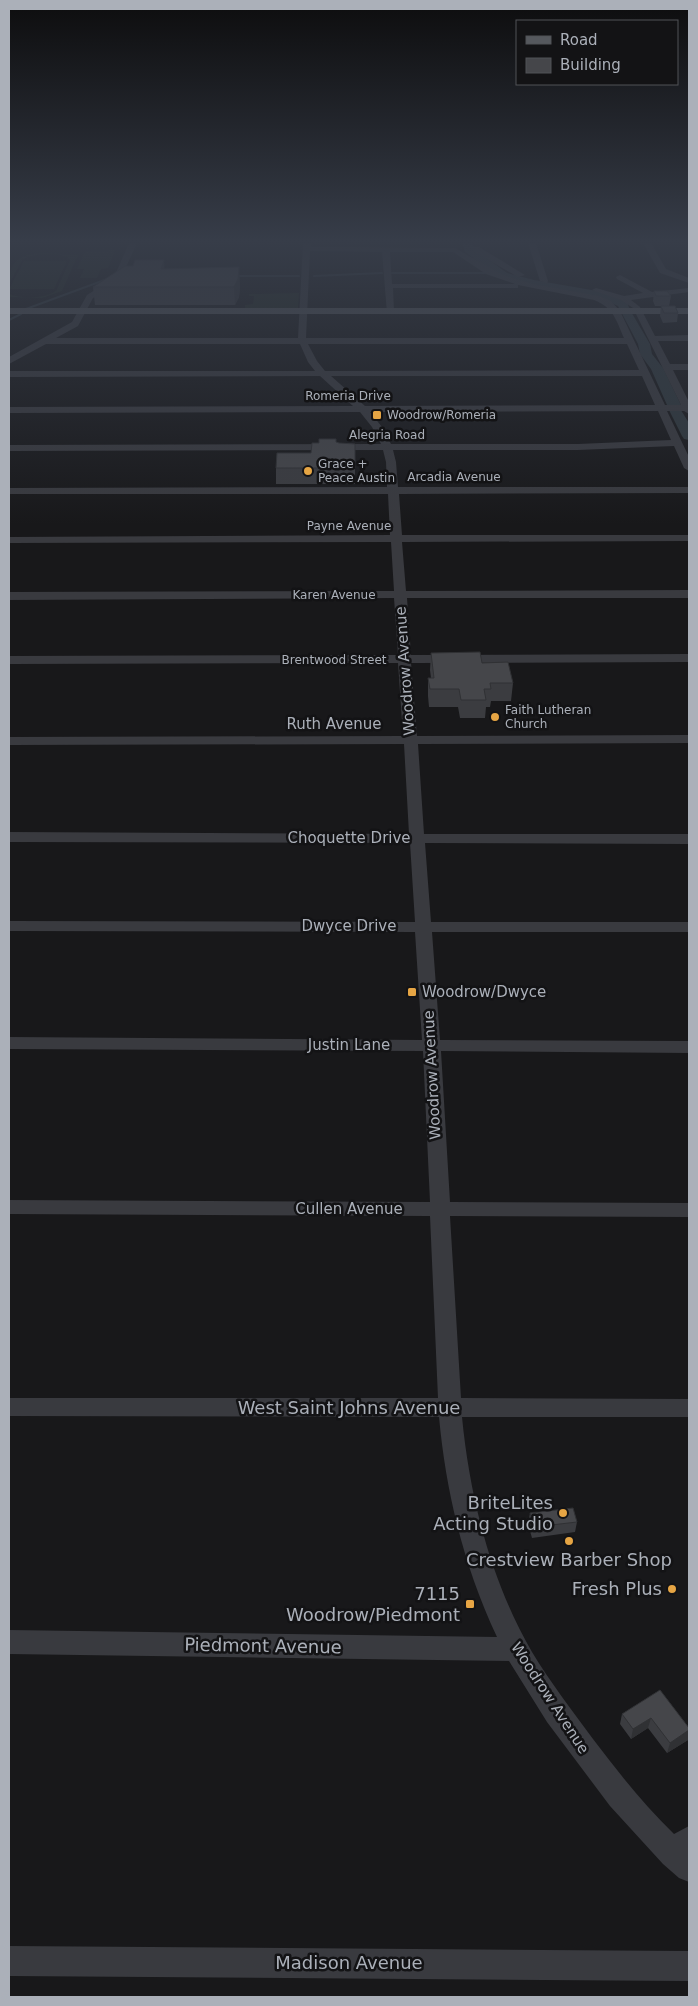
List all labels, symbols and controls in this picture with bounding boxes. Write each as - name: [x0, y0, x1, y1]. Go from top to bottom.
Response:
- legend: [516, 20, 678, 85]
- text: Road: [560, 31, 598, 49]
- text: Building: [560, 56, 621, 74]
- street label: Romeria Drive: [305, 389, 391, 403]
- place label: Woodrow/Romeria: [387, 408, 496, 422]
- marker: Woodrow/Romeria: [371, 409, 383, 421]
- street label: Alegria Road: [349, 428, 425, 442]
- place label: Grace + Peace Austin: [318, 457, 395, 485]
- marker: Grace + Peace Austin: [302, 465, 314, 477]
- street label: Arcadia Avenue: [407, 470, 501, 484]
- street label: Payne Avenue: [307, 519, 391, 533]
- street label: Karen Avenue: [292, 588, 376, 602]
- street label: Woodrow Avenue: [392, 606, 418, 736]
- street label: Brentwood Street: [282, 653, 387, 667]
- place label: Faith Lutheran Church: [505, 703, 591, 731]
- marker: Faith Lutheran Church: [489, 711, 501, 723]
- street label: Ruth Avenue: [286, 715, 382, 733]
- street label: Choquette Drive: [287, 829, 411, 847]
- street label: Dwyce Drive: [302, 917, 396, 935]
- place label: Woodrow/Dwyce: [422, 983, 546, 1001]
- marker: Woodrow/Dwyce: [406, 986, 418, 998]
- street label: Woodrow Avenue: [420, 1010, 444, 1140]
- street label: Justin Lane: [307, 1036, 390, 1054]
- street label: Cullen Avenue: [295, 1200, 403, 1218]
- street label: West Saint Johns Avenue: [238, 1397, 460, 1418]
- place label: BriteLites Acting Studio: [433, 1492, 553, 1534]
- marker: BriteLites Acting Studio: [557, 1507, 569, 1519]
- marker: Crestview Barber Shop: [563, 1535, 575, 1547]
- place label: Crestview Barber Shop: [466, 1549, 672, 1570]
- place label: Fresh Plus: [572, 1578, 662, 1599]
- place label: 7115 Woodrow/Piedmont: [286, 1583, 460, 1625]
- marker: Fresh Plus: [666, 1583, 678, 1595]
- marker: 7115 Woodrow/Piedmont: [464, 1598, 476, 1610]
- street label: Piedmont Avenue: [184, 1634, 342, 1657]
- street label: Woodrow Avenue: [507, 1639, 593, 1757]
- street label: Madison Avenue: [275, 1952, 423, 1973]

